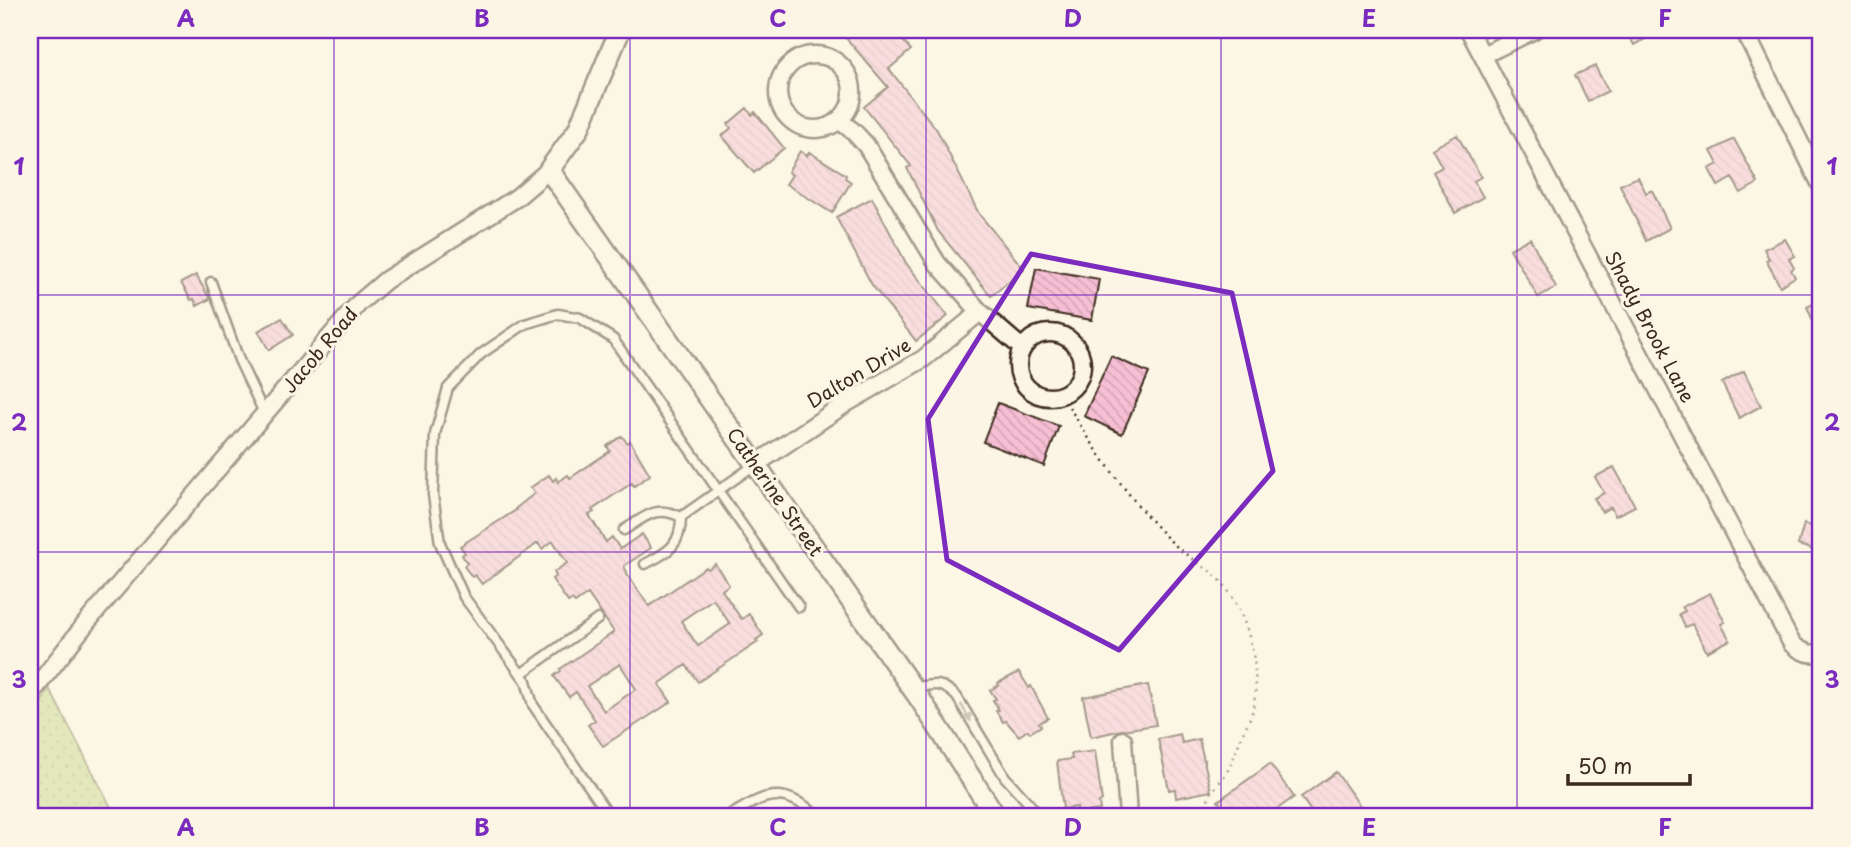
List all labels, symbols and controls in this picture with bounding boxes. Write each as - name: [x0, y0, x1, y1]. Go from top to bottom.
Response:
- text: A: [177, 0, 195, 35]
- text: B: [474, 0, 490, 35]
- text: C: [769, 0, 787, 35]
- text: D: [1064, 0, 1082, 35]
- text: E: [1362, 0, 1376, 35]
- text: F: [1658, 0, 1672, 35]
- text: 1: [14, 148, 25, 183]
- text: 1: [1827, 148, 1838, 183]
- street label: Shady Brook Lane: [1599, 246, 1703, 407]
- street label: Jacob Road: [275, 300, 364, 398]
- street label: Dalton Drive: [801, 330, 916, 414]
- text: 2: [11, 404, 27, 439]
- text: 2: [1824, 404, 1840, 439]
- street label: Catherine Street: [721, 421, 831, 562]
- text: 3: [11, 661, 27, 696]
- text: 3: [1824, 661, 1840, 696]
- one-way arrow: [960, 704, 973, 723]
- scale bar: [1568, 742, 1690, 786]
- text: 50 m: [1578, 749, 1632, 781]
- text: A: [177, 809, 195, 844]
- text: B: [474, 809, 490, 844]
- text: C: [769, 809, 787, 844]
- text: D: [1064, 809, 1082, 844]
- text: E: [1362, 809, 1376, 844]
- text: F: [1658, 809, 1672, 844]

